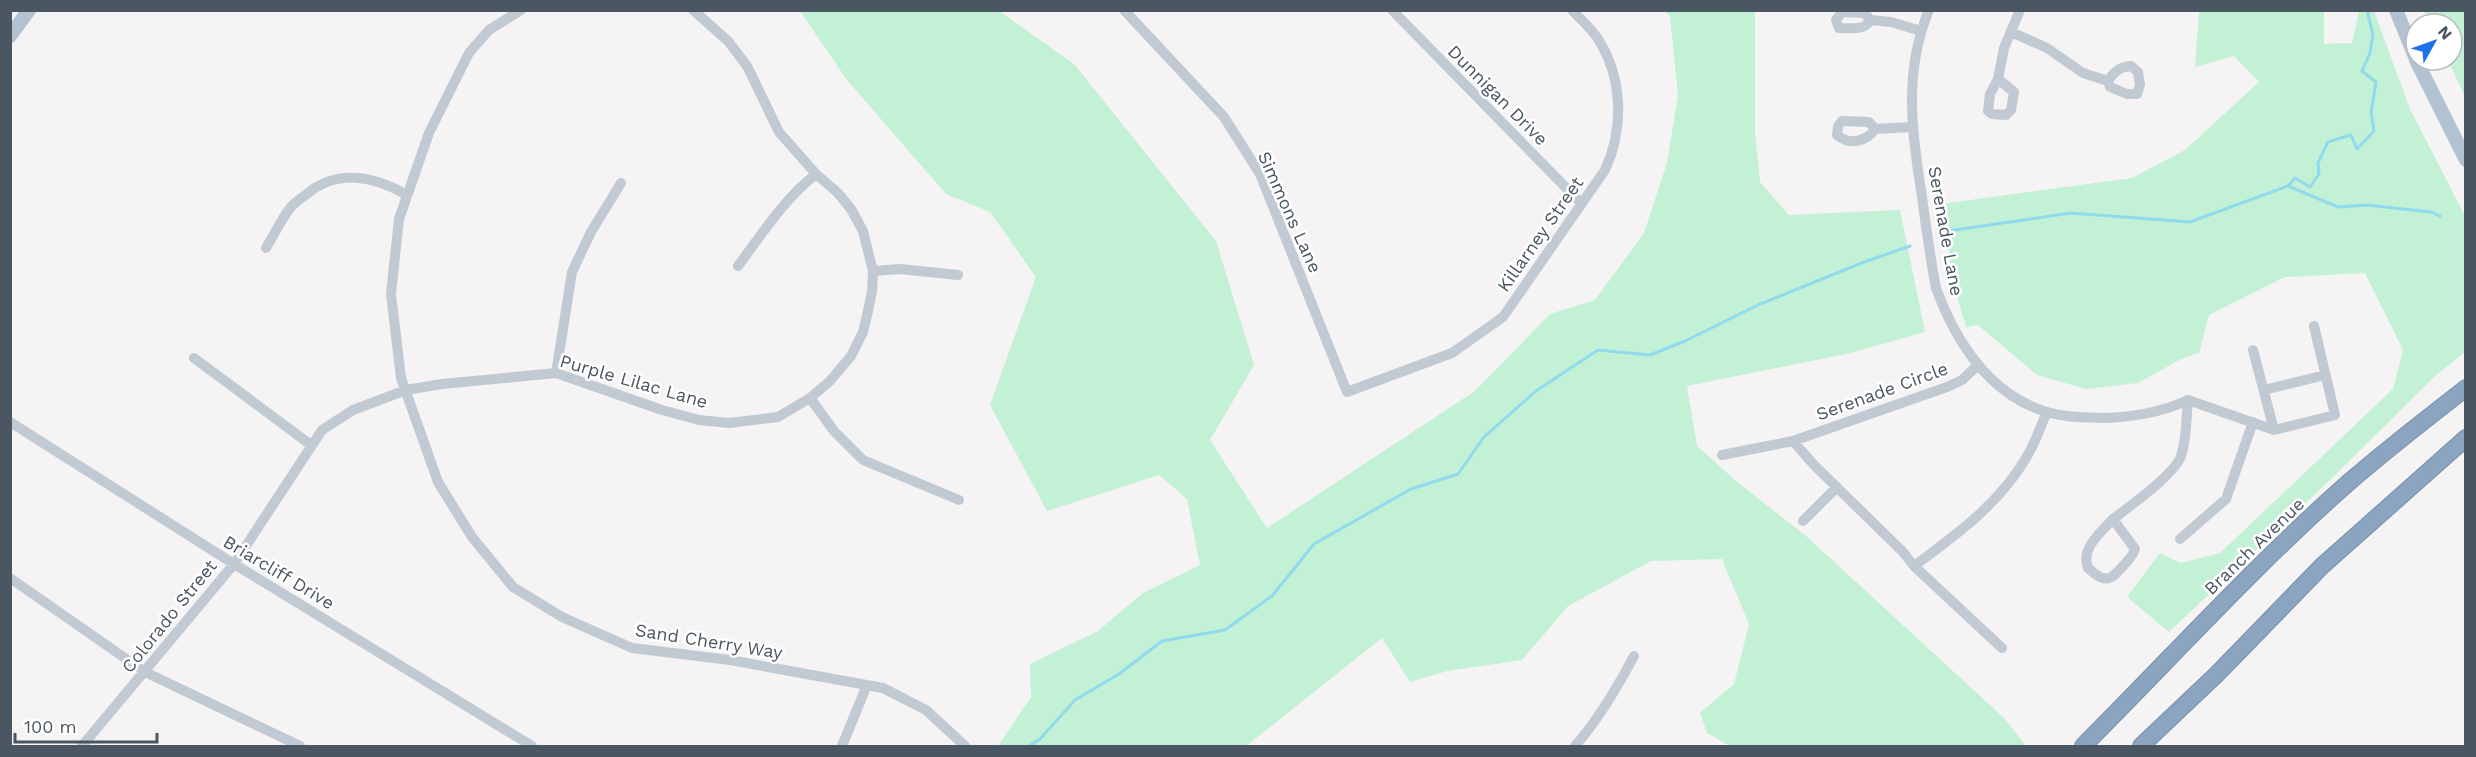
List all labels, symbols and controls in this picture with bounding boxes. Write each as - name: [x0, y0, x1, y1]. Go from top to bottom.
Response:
- north arrow: [2404, 12, 2464, 72]
- text: N: [2434, 22, 2456, 43]
- street label: Dunnigan Drive: [1444, 41, 1552, 149]
- street label: Simmons Lane: [1254, 148, 1326, 276]
- street label: Serenade Lane: [1924, 165, 1968, 297]
- street label: Killarney Street: [1493, 172, 1588, 295]
- street label: Purple Lilac Lane: [558, 350, 710, 412]
- street label: Serenade Circle: [1813, 357, 1951, 425]
- street label: Branch Avenue: [2200, 493, 2308, 599]
- street label: Briarcliff Drive: [220, 531, 338, 613]
- street label: Colorado Street: [117, 555, 221, 677]
- street label: Sand Cherry Way: [634, 619, 785, 663]
- scale bar: [15, 706, 158, 744]
- text: 100 m: [24, 716, 77, 737]

